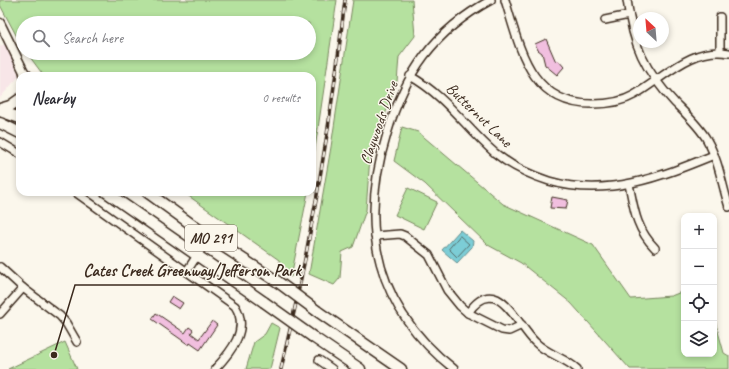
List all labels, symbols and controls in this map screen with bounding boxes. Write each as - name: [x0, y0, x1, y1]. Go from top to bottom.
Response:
- north arrow: [633, 12, 669, 48]
- search box: [16, 16, 316, 60]
- icon: search: [30, 27, 52, 49]
- text: Search here: [62, 29, 123, 48]
- street label: Claywoods Drive: [355, 77, 403, 167]
- street label: Butternut Lane: [442, 79, 518, 153]
- text: Nearby: [32, 88, 75, 109]
- text: 0 results: [262, 90, 300, 106]
- map controls: [681, 213, 717, 357]
- button: +: [681, 213, 717, 249]
- road number: MO 291: [185, 225, 237, 251]
- button: −: [681, 249, 717, 285]
- callout: Cates Creek Greenway/Jefferson Park: [75, 256, 308, 285]
- text: Cates Creek Greenway/Jefferson Park: [83, 260, 302, 281]
- button: locate: [681, 285, 717, 321]
- button: layers: [681, 321, 717, 357]

